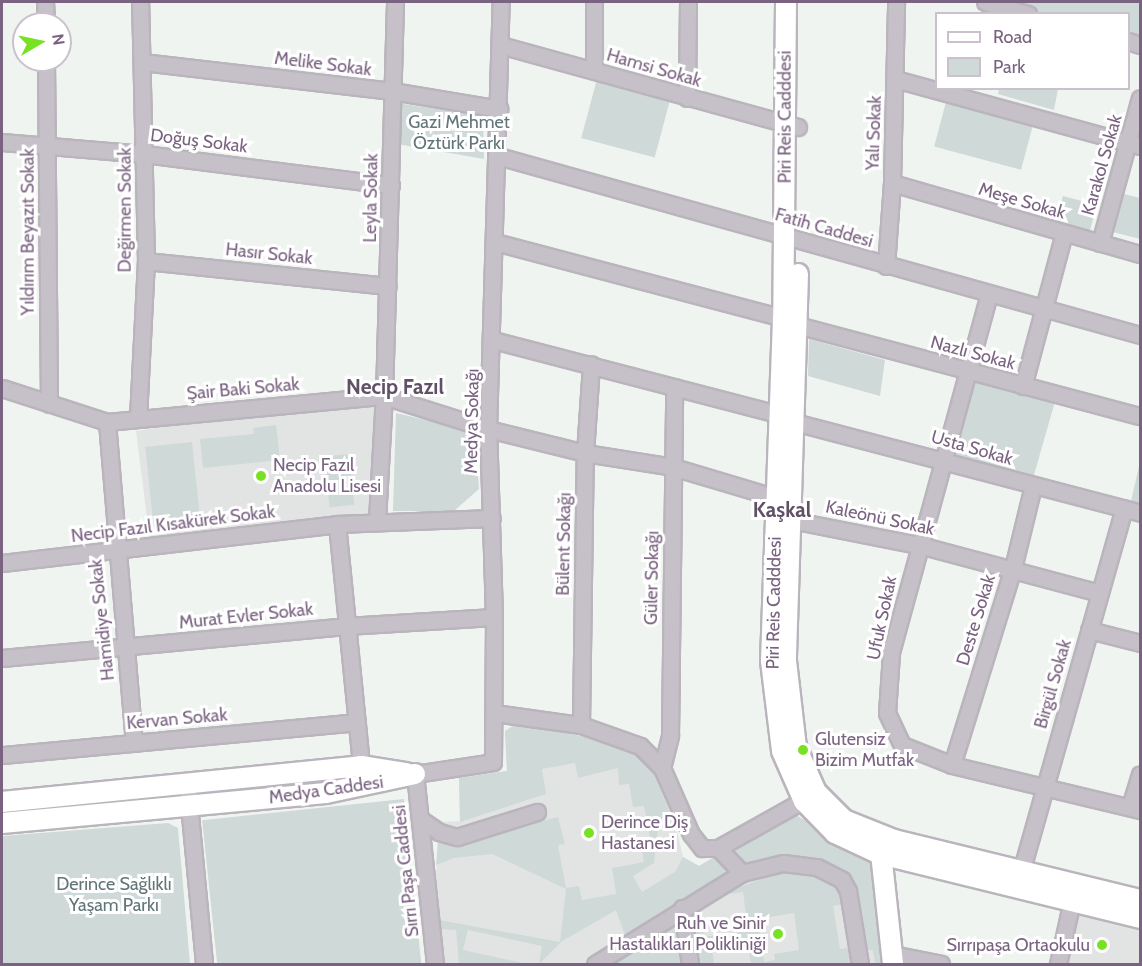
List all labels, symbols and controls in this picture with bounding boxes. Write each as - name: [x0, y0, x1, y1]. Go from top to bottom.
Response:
- north arrow: [12, 12, 72, 72]
- legend: [935, 12, 1130, 90]
- text: Road: [993, 26, 1032, 48]
- text: N: [48, 32, 69, 46]
- street label: Hamsi Sokak: [604, 44, 704, 92]
- street label: Melike Sokak: [273, 47, 373, 81]
- street label: Piri Reis Cadddesi: [774, 51, 796, 183]
- text: Park: [993, 56, 1025, 78]
- street label: Yalı Sokak: [862, 95, 886, 171]
- park label: Gazi Mehmet Öztürk Parkı: [408, 112, 510, 154]
- street label: Karakol Sokak: [1077, 112, 1127, 218]
- street label: Doğuş Sokak: [149, 124, 249, 158]
- street label: Yıldırım Beyazıt Sokak: [17, 148, 39, 316]
- street label: Değirmen Sokak: [114, 148, 136, 272]
- street label: Leyla Sokak: [359, 153, 383, 243]
- street label: Meşe Sokak: [976, 178, 1068, 224]
- street label: Fatih Caddesi: [773, 204, 875, 252]
- street label: Hasır Sokak: [224, 239, 314, 269]
- street label: Nazlı Sokak: [928, 331, 1018, 375]
- street label: Medya Sokağı: [460, 368, 484, 474]
- street label: Şair Baki Sokak: [186, 373, 300, 405]
- district label: Necip Fazıl: [346, 374, 444, 400]
- street label: Usta Sokak: [929, 426, 1015, 470]
- place label: Necip Fazıl Anadolu Lisesi: [273, 455, 381, 498]
- marker: Necip Fazıl Anadolu Lisesi: [254, 469, 268, 483]
- street label: Bülent Sokağı: [552, 492, 576, 596]
- street label: Kaleönü Sokak: [824, 496, 936, 540]
- district label: Kaşkal: [753, 497, 811, 523]
- street label: Necip Fazıl Kısakürek Sokak: [70, 501, 276, 547]
- street label: Güler Sokağı: [640, 531, 664, 625]
- street label: Piri Reis Cadddesi: [762, 536, 786, 670]
- street label: Hamidiye Sokak: [85, 558, 119, 682]
- street label: Deste Sokak: [952, 572, 1000, 668]
- street label: Ufuk Sokak: [863, 574, 901, 662]
- street label: Murat Evler Sokak: [178, 598, 314, 634]
- street label: Birgül Sokak: [1030, 637, 1076, 731]
- street label: Kervan Sokak: [126, 704, 228, 734]
- place label: Glutensiz Bizim Mutfak: [815, 729, 914, 771]
- marker: Glutensiz Bizim Mutfak: [796, 743, 810, 757]
- street label: Medya Caddesi: [267, 771, 385, 809]
- street label: Sırrı Paşa Caddesi: [388, 804, 424, 938]
- place label: Derince Diş Hastanesi: [601, 812, 688, 854]
- marker: Derince Diş Hastanesi: [582, 826, 596, 840]
- park label: Derince Sağlıklı Yaşam Parkı: [56, 874, 172, 916]
- place label: Ruh ve Sinir Hastalıkları Polikliniği: [609, 913, 766, 956]
- marker: Ruh ve Sinir Hastalıkları Polikliniği: [771, 927, 785, 941]
- place label: Sırrıpaşa Ortaokulu: [947, 934, 1090, 956]
- marker: Sırrıpaşa Ortaokulu: [1095, 938, 1109, 952]

